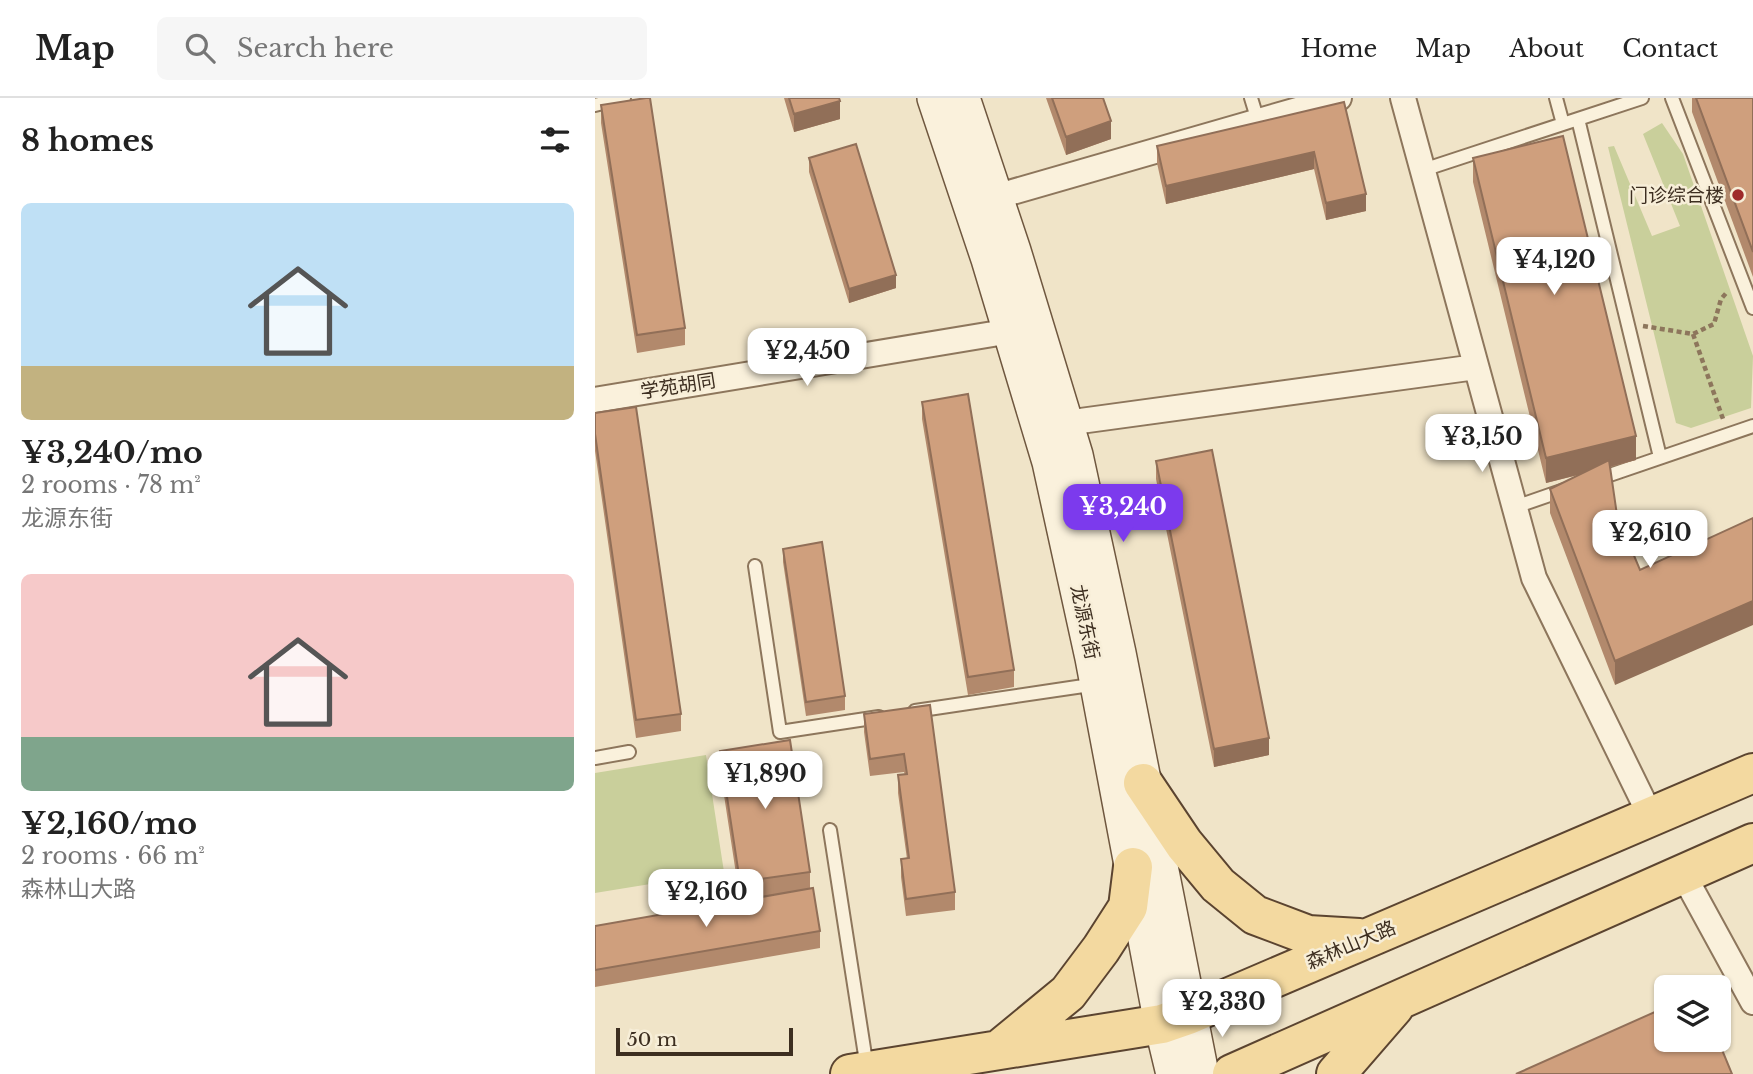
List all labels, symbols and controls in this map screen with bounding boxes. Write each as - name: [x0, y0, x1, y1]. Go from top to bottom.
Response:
- search box: [157, 17, 647, 80]
- text: Map: [35, 28, 115, 69]
- icon: search: [181, 29, 219, 67]
- text: Search here: [237, 32, 394, 64]
- text: Home: [1301, 34, 1377, 63]
- text: Map: [1415, 34, 1471, 63]
- text: About: [1509, 34, 1584, 63]
- text: Contact: [1622, 34, 1718, 63]
- icon: filters: [536, 121, 574, 159]
- text: 8 homes: [21, 122, 154, 159]
- place label: 门诊综合楼: [1629, 184, 1724, 207]
- marker: 门诊综合楼: [1730, 187, 1746, 203]
- pin: ¥4,120: [1497, 238, 1611, 297]
- text: ¥4,120: [1512, 246, 1596, 274]
- icon: home: [235, 248, 361, 374]
- pin: ¥2,450: [750, 328, 864, 388]
- text: ¥2,450: [764, 337, 850, 365]
- street label: 学苑胡同: [639, 369, 717, 403]
- pin: ¥3,150: [1425, 414, 1539, 474]
- text: ¥3,150: [1441, 423, 1523, 451]
- text: ¥3,240/mo: [21, 434, 203, 471]
- text: 2 rooms · 78 m²: [21, 471, 201, 499]
- pin: ¥3,240: [1066, 484, 1180, 544]
- text: ¥3,240: [1079, 493, 1167, 521]
- text: 龙源东街: [21, 504, 113, 532]
- pin: ¥2,610: [1593, 510, 1707, 570]
- text: ¥2,610: [1608, 519, 1692, 547]
- street label: 龙源东街: [1066, 582, 1104, 662]
- icon: home: [235, 619, 361, 745]
- pin: ¥1,890: [708, 752, 822, 811]
- text: ¥1,890: [723, 760, 807, 788]
- text: ¥2,160/mo: [21, 805, 197, 842]
- text: 2 rooms · 66 m²: [21, 842, 205, 870]
- pin: ¥2,160: [649, 870, 763, 929]
- text: 森林山大路: [21, 875, 136, 903]
- text: ¥2,160: [664, 878, 748, 906]
- street label: 森林山大路: [1303, 916, 1399, 974]
- map controls: [1654, 975, 1731, 1052]
- button: layers: [1654, 975, 1731, 1052]
- pin: ¥2,330: [1165, 979, 1279, 1039]
- text: ¥2,330: [1178, 988, 1266, 1016]
- scale bar: [616, 1025, 793, 1057]
- text: 50 m: [627, 1028, 677, 1051]

